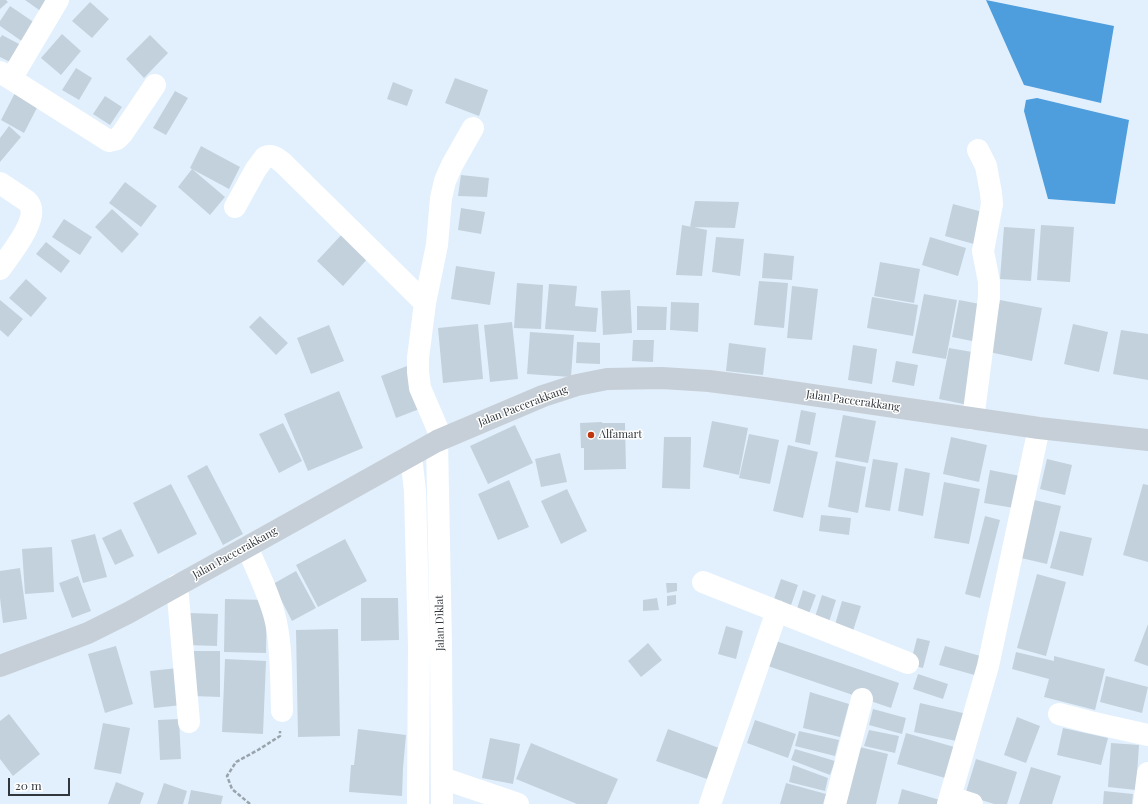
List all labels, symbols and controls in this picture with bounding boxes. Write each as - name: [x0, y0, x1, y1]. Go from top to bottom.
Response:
- street label: Jalan Paccerakkang: [476, 383, 570, 429]
- street label: Jalan Paccerakkang: [805, 388, 901, 414]
- place label: Alfamart: [599, 428, 642, 442]
- marker: Alfamart: [586, 430, 596, 440]
- street label: Jalan Paccerakkang: [190, 524, 280, 582]
- street label: Jalan Diklat: [433, 595, 447, 651]
- scale bar: [10, 770, 72, 796]
- text: 20 m: [15, 777, 42, 793]

